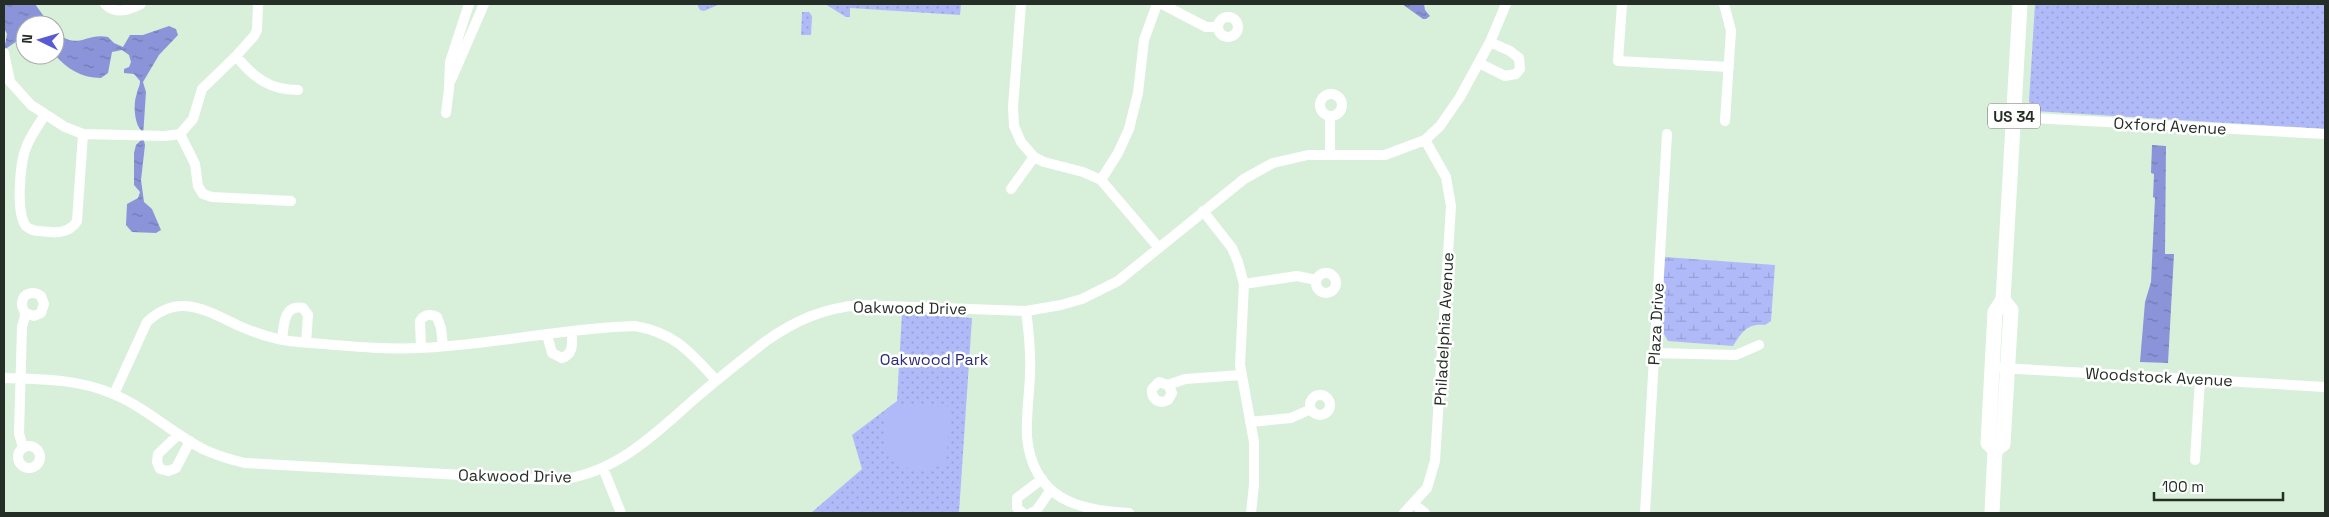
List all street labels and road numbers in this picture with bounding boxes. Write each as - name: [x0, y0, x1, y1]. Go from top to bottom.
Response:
- road number: US 34: [1988, 104, 2040, 128]
- street label: Oxford Avenue: [2113, 113, 2227, 139]
- street label: Philadelphia Avenue: [1429, 252, 1459, 406]
- street label: Plaza Drive: [1643, 282, 1669, 366]
- street label: Oakwood Drive: [853, 297, 967, 319]
- street label: Woodstock Avenue: [2085, 363, 2233, 391]
- street label: Oakwood Drive: [458, 465, 572, 487]

